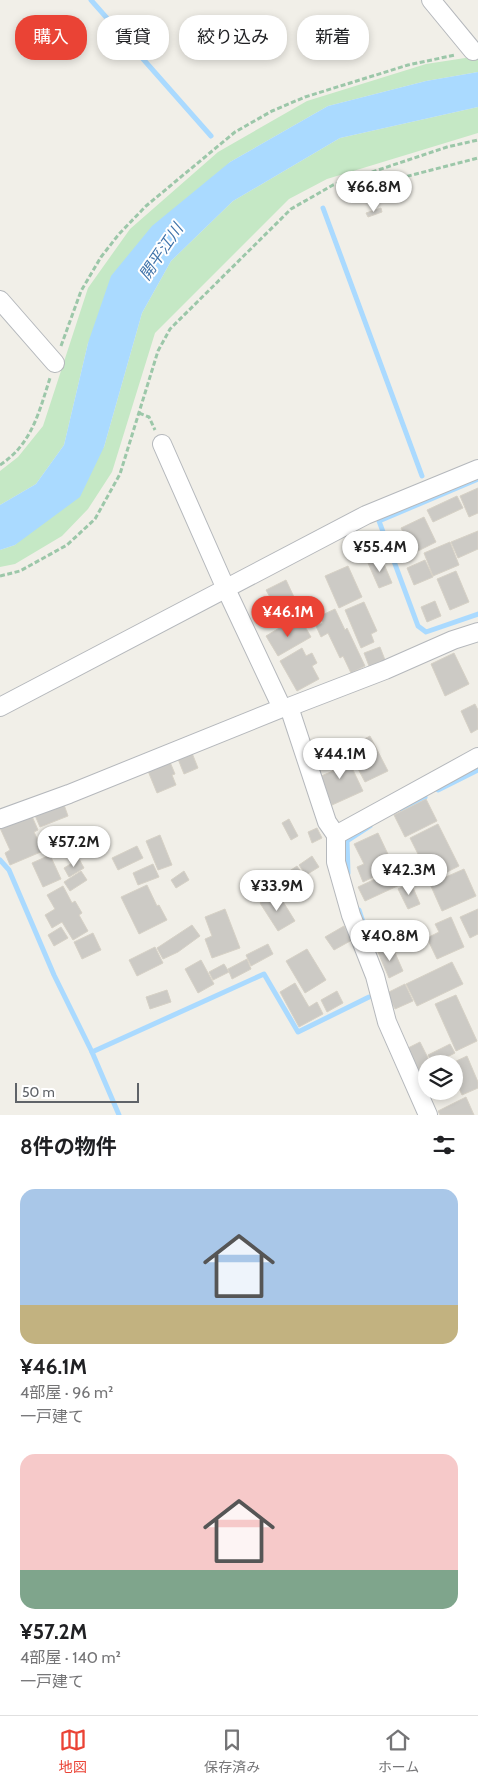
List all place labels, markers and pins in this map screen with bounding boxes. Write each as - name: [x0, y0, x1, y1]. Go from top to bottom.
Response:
- pin: ¥66.8M: [333, 170, 415, 213]
- pin: ¥55.4M: [339, 530, 421, 573]
- pin: ¥46.1M: [247, 596, 329, 638]
- pin: ¥44.1M: [299, 738, 381, 780]
- pin: ¥57.2M: [33, 826, 115, 868]
- pin: ¥42.3M: [368, 854, 450, 896]
- pin: ¥33.9M: [236, 870, 318, 912]
- pin: ¥40.8M: [349, 920, 431, 962]

